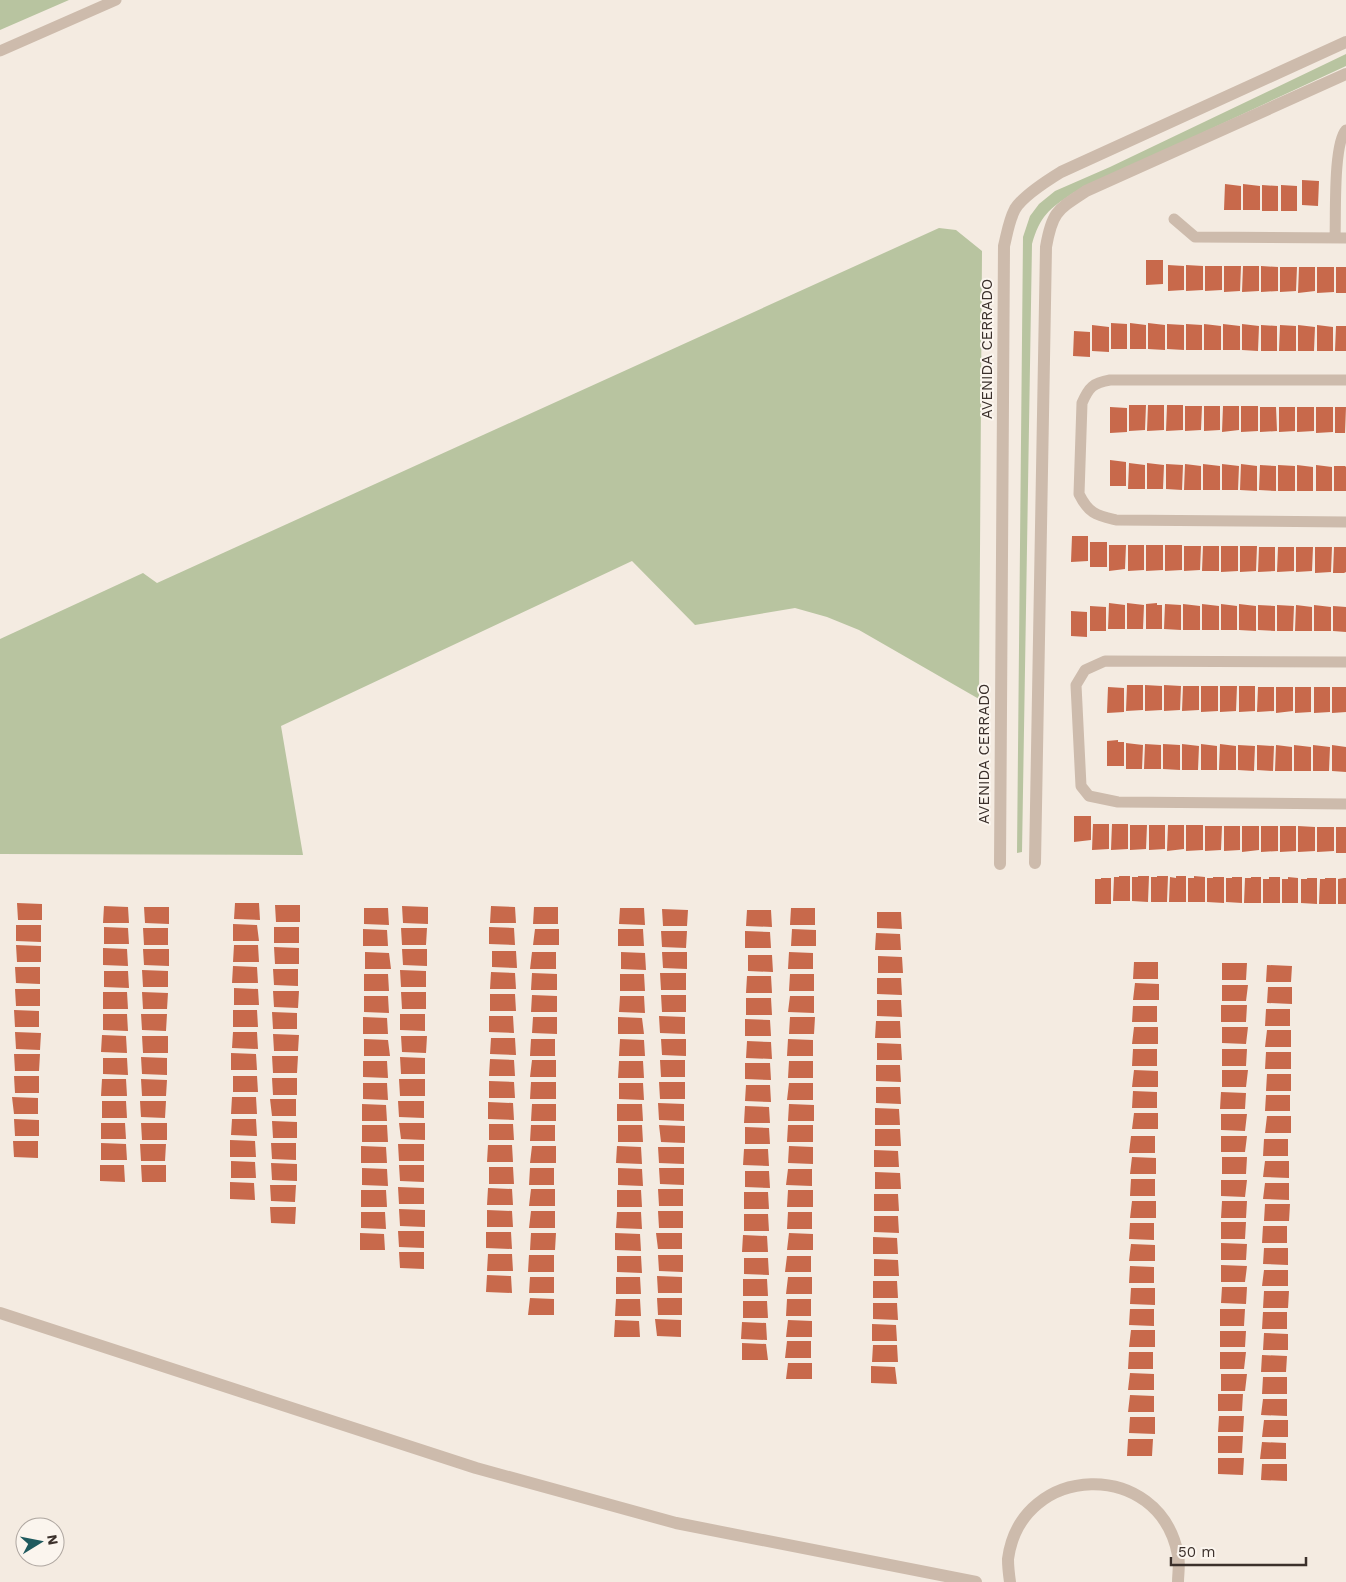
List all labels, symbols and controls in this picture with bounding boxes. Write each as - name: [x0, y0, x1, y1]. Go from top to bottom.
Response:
- street label: AVENIDA CERRADO: [978, 279, 996, 419]
- street label: AVENIDA CERRADO: [975, 684, 993, 824]
- north arrow: [15, 1517, 65, 1567]
- text: N: [44, 1533, 62, 1546]
- scale bar: [1171, 1534, 1306, 1566]
- text: 50 m: [1178, 1543, 1215, 1561]

